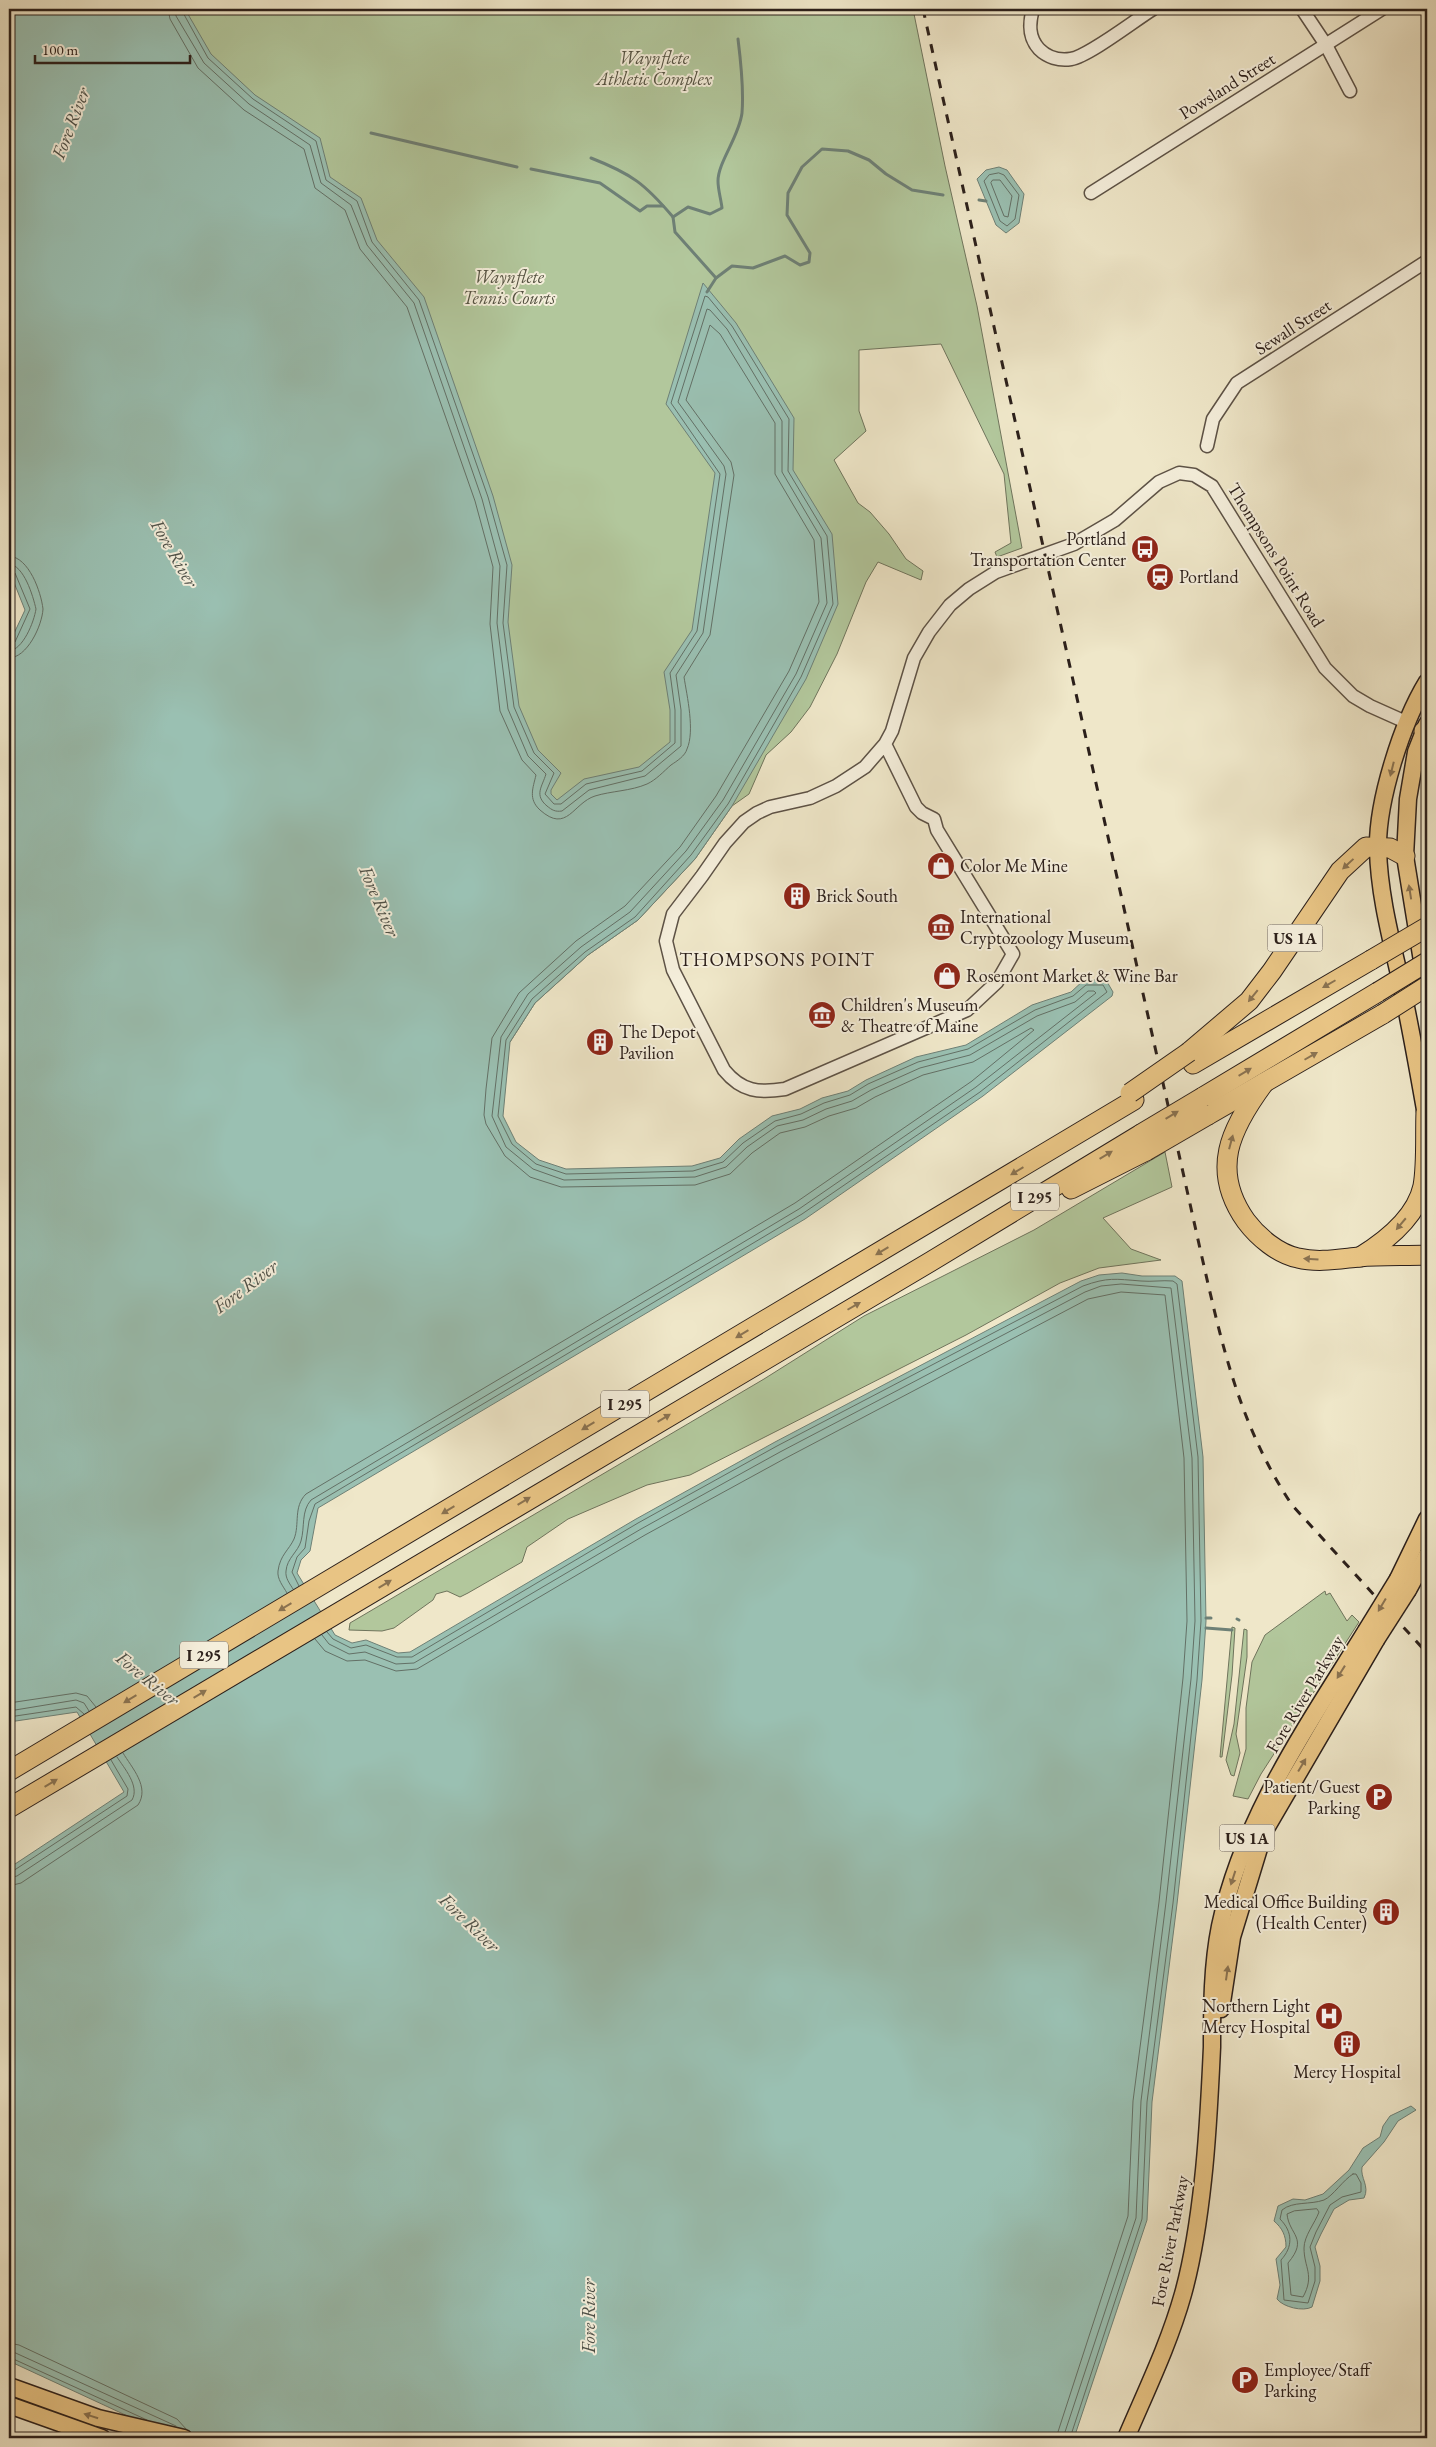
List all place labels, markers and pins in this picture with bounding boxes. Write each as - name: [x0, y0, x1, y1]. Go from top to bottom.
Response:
- place label: Portland Transportation Center: [970, 527, 1127, 571]
- bus stop icon: Portland Transportation Center: [1130, 534, 1160, 564]
- station icon: Portland: [1145, 562, 1175, 592]
- place label: Portland: [1179, 565, 1240, 588]
- shop icon: Color Me Mine: [926, 851, 956, 881]
- place label: Color Me Mine: [960, 854, 1068, 877]
- building icon: Brick South: [782, 881, 812, 911]
- place label: Brick South: [816, 884, 898, 907]
- place label: International Cryptozoology Museum: [960, 905, 1129, 949]
- museum icon: International Cryptozoology Museum: [926, 912, 956, 942]
- shop icon: Rosemont Market & Wine Bar: [932, 961, 962, 991]
- place label: Rosemont Market & Wine Bar: [966, 964, 1178, 987]
- place label: Children's Museum & Theatre of Maine: [841, 993, 978, 1037]
- museum icon: Children's Museum & Theatre of Maine: [807, 1000, 837, 1030]
- place label: The Depot Pavilion: [619, 1020, 696, 1064]
- building icon: The Depot Pavilion: [585, 1027, 615, 1057]
- place label: Patient/Guest Parking: [1263, 1775, 1360, 1819]
- parking icon: Patient/Guest Parking: [1364, 1782, 1394, 1812]
- place label: Medical Office Building (Health Center): [1204, 1890, 1367, 1934]
- building icon: Medical Office Building (Health Center): [1371, 1897, 1401, 1927]
- place label: Northern Light Mercy Hospital: [1202, 1994, 1310, 2038]
- hospital icon: Northern Light Mercy Hospital: [1314, 2001, 1344, 2031]
- building icon: Mercy Hospital: [1332, 2029, 1362, 2059]
- place label: Mercy Hospital: [1293, 2060, 1401, 2083]
- place label: Employee/Staff Parking: [1264, 2358, 1373, 2402]
- parking icon: Employee/Staff Parking: [1230, 2365, 1260, 2395]

